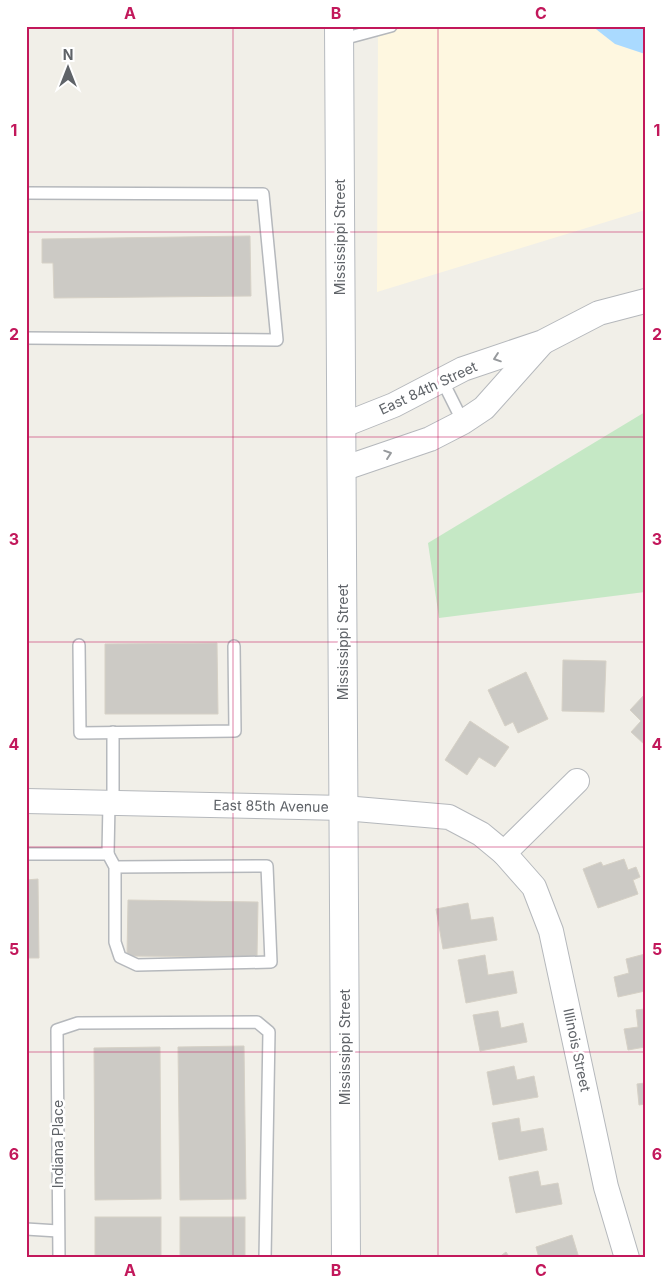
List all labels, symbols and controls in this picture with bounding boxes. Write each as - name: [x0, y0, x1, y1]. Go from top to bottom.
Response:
- text: A: [124, 3, 136, 23]
- text: B: [331, 3, 341, 23]
- text: C: [535, 3, 547, 23]
- north arrow: [42, 42, 92, 92]
- text: N: [63, 46, 73, 63]
- text: 1: [11, 120, 17, 140]
- text: 1: [654, 120, 660, 140]
- street label: Mississippi Street: [331, 178, 348, 295]
- text: 2: [9, 324, 19, 344]
- text: 2: [652, 324, 662, 344]
- one-way arrow: [493, 352, 501, 362]
- street label: East 84th Street: [376, 357, 480, 418]
- one-way arrow: [383, 449, 392, 459]
- text: 3: [9, 529, 19, 549]
- text: 3: [652, 529, 662, 549]
- street label: Mississippi Street: [334, 583, 351, 700]
- text: 4: [9, 734, 20, 754]
- text: 4: [652, 734, 663, 754]
- street label: East 85th Avenue: [213, 796, 329, 815]
- text: 5: [9, 939, 19, 959]
- text: 5: [652, 939, 662, 959]
- street label: Mississippi Street: [336, 988, 353, 1105]
- street label: Illinois Street: [560, 1007, 595, 1094]
- street label: Indiana Place: [49, 1100, 66, 1188]
- text: 6: [9, 1144, 19, 1164]
- text: 6: [652, 1144, 662, 1164]
- text: A: [124, 1260, 136, 1280]
- text: B: [331, 1260, 341, 1280]
- text: C: [535, 1260, 547, 1280]

